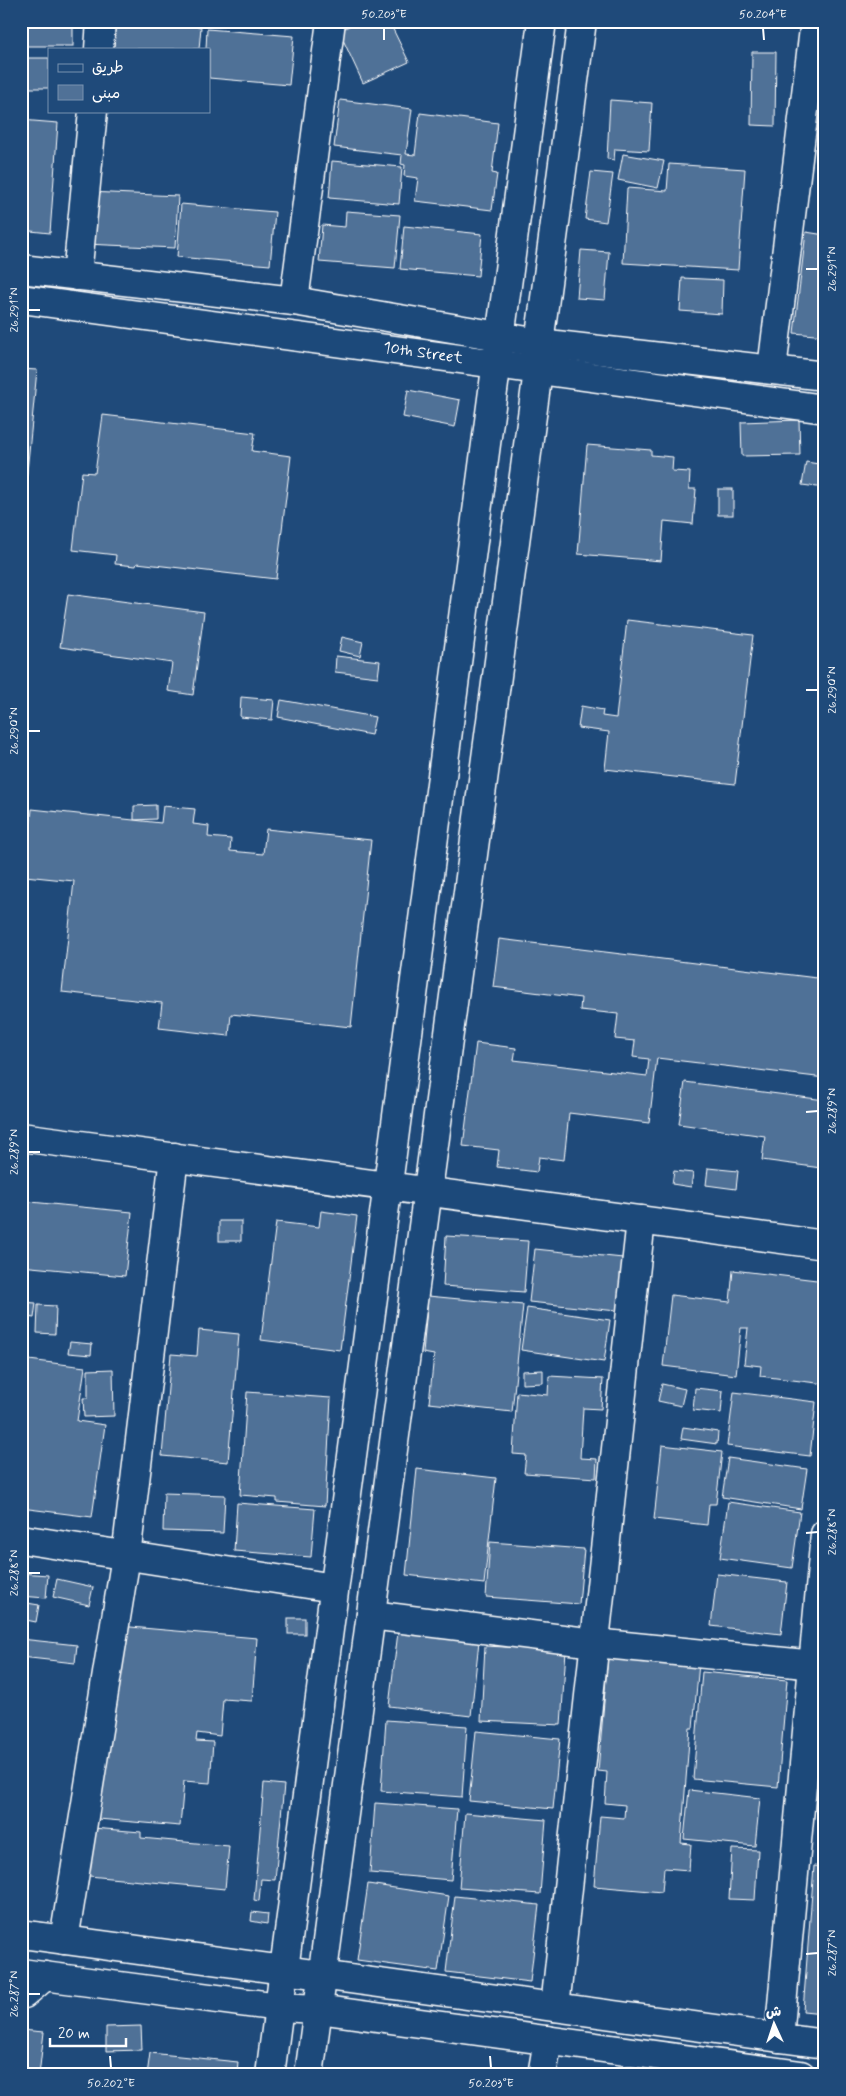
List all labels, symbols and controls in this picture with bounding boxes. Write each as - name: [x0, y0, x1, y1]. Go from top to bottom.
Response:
- text: 50.203°E: [361, 7, 407, 23]
- text: 50.204°E: [739, 7, 787, 23]
- legend: [48, 48, 210, 112]
- text: طريق: [92, 58, 124, 78]
- text: مبنى: [92, 84, 120, 104]
- text: 26.291°N: [825, 246, 841, 292]
- text: 26.291°N: [7, 287, 23, 333]
- street label: 10th Street: [382, 337, 465, 369]
- text: 26.290°N: [825, 666, 841, 714]
- text: 26.290°N: [7, 707, 23, 755]
- text: 26.289°N: [825, 1088, 841, 1134]
- text: 26.289°N: [7, 1129, 23, 1175]
- text: 26.288°N: [825, 1509, 841, 1555]
- text: 26.288°N: [7, 1550, 23, 1596]
- text: 26.287°N: [825, 1930, 841, 1976]
- text: 26.287°N: [7, 1971, 23, 2017]
- north arrow: [748, 1998, 798, 2048]
- text: ش: [765, 2003, 782, 2021]
- scale bar: [50, 2016, 126, 2048]
- text: 20 m: [58, 2024, 90, 2044]
- text: 50.202°E: [87, 2076, 135, 2092]
- text: 50.203°E: [468, 2076, 514, 2092]

